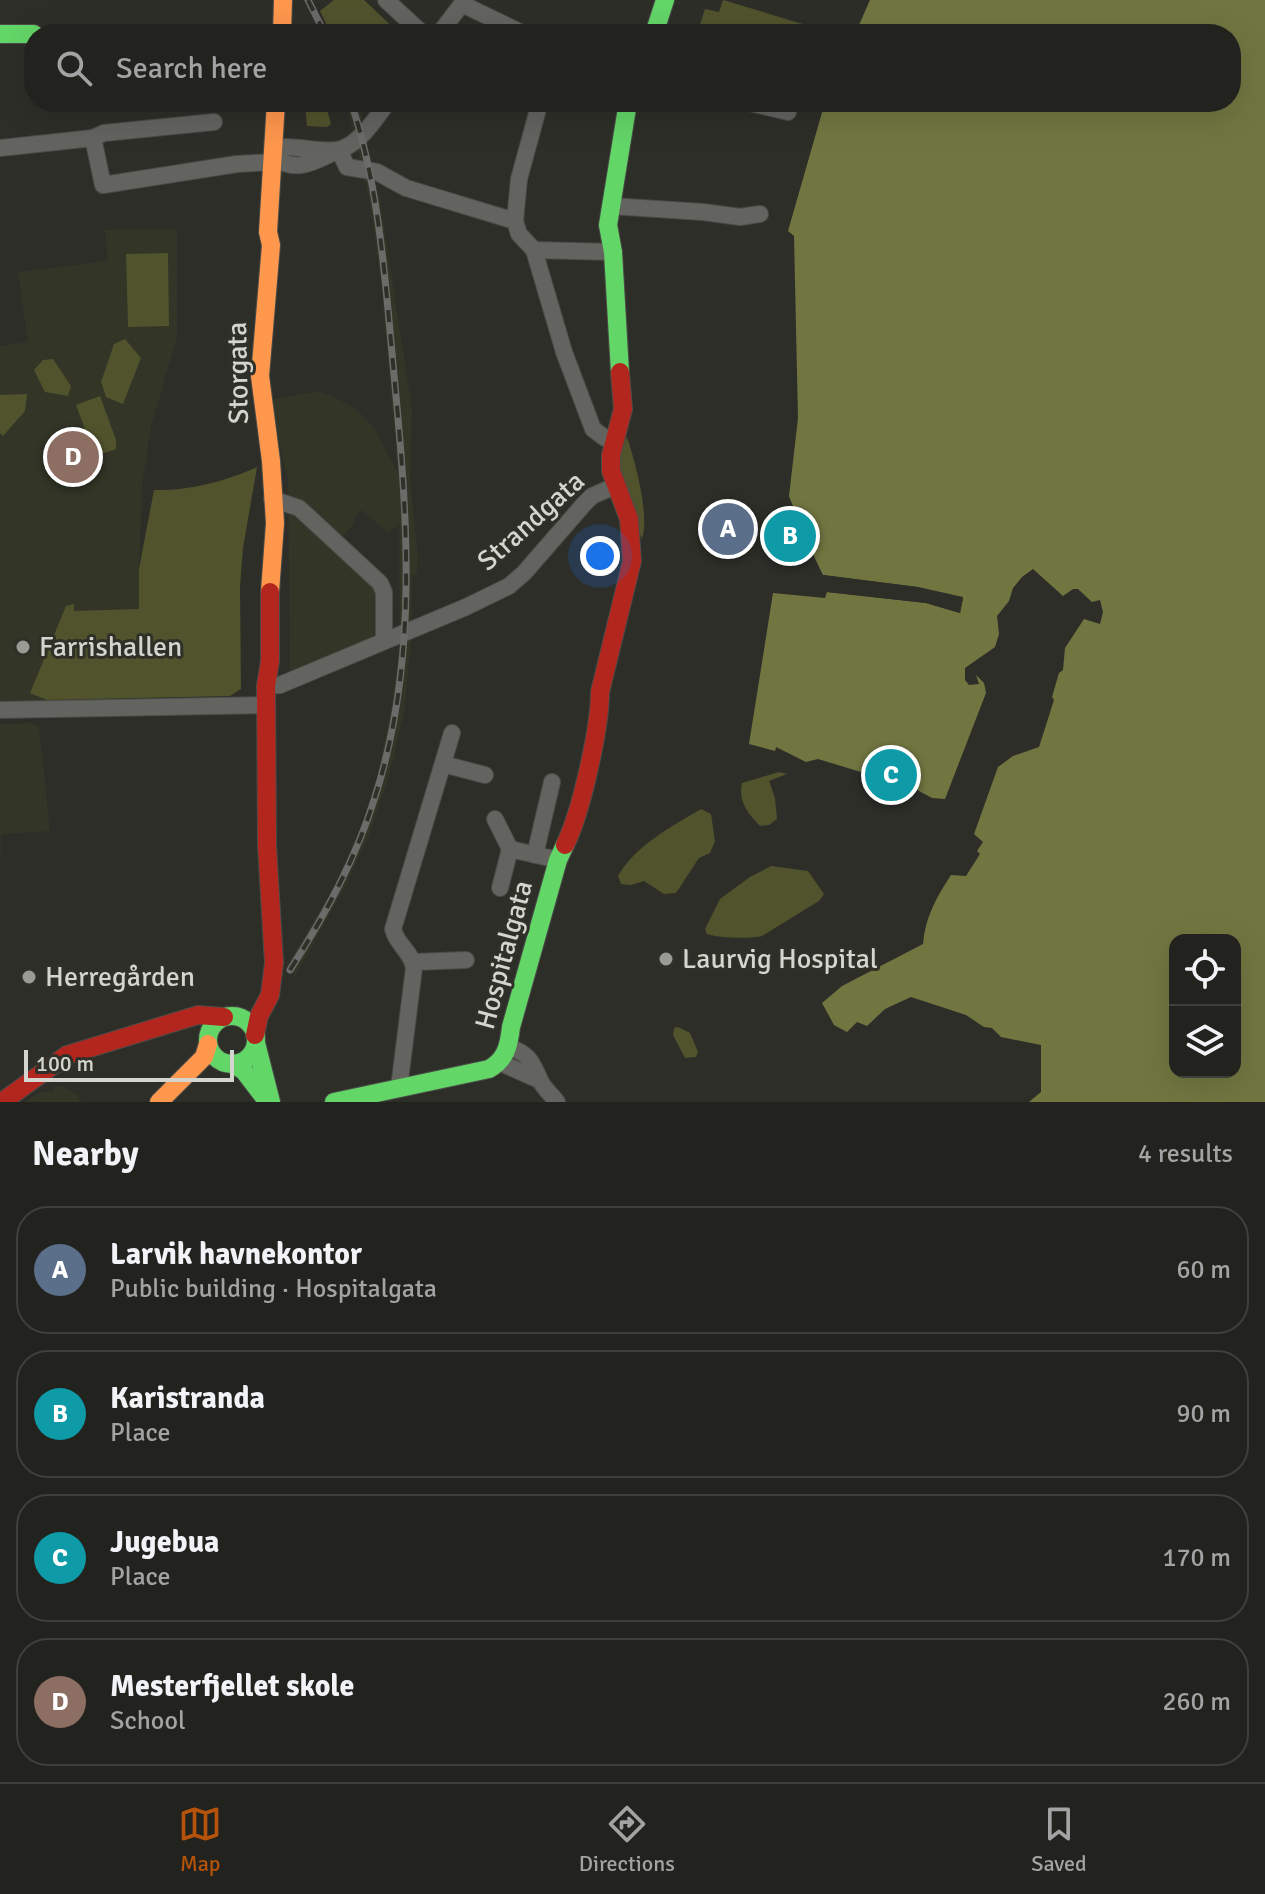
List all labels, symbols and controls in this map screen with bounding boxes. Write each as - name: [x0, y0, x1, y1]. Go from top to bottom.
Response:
- search box: [24, 24, 1241, 112]
- icon: search: [52, 46, 96, 90]
- text: Search here: [116, 50, 267, 87]
- street label: Storgata: [220, 322, 256, 424]
- pin: D: [47, 427, 99, 487]
- street label: Strandgata: [470, 464, 592, 578]
- pin: A: [702, 499, 754, 559]
- pin: B: [764, 506, 816, 566]
- your location: [580, 536, 620, 576]
- place label: Farrishallen: [39, 630, 182, 664]
- marker: Farrishallen: [14, 638, 32, 656]
- pin: C: [865, 745, 917, 805]
- street label: Hospitalgata: [468, 877, 540, 1033]
- map controls: [1169, 934, 1241, 1078]
- button: locate: [1169, 934, 1241, 1006]
- place label: Laurvig Hospital: [682, 942, 878, 976]
- marker: Laurvig Hospital: [657, 950, 675, 968]
- place label: Herregården: [45, 960, 195, 994]
- marker: Herregården: [20, 968, 38, 986]
- button: layers: [1169, 1006, 1241, 1078]
- scale bar: [24, 1046, 234, 1082]
- text: 100 m: [36, 1050, 94, 1077]
- text: Nearby: [32, 1133, 139, 1175]
- text: 4 results: [1138, 1138, 1233, 1170]
- text: Larvik havnekontor: [110, 1236, 362, 1273]
- text: A: [52, 1254, 68, 1286]
- text: 60 m: [1176, 1254, 1231, 1286]
- text: Public building · Hospitalgata: [110, 1273, 437, 1305]
- text: Karistranda: [110, 1380, 265, 1417]
- text: B: [52, 1398, 68, 1430]
- text: 90 m: [1176, 1398, 1231, 1430]
- text: Place: [110, 1417, 171, 1449]
- text: Jugebua: [110, 1524, 220, 1561]
- text: C: [52, 1542, 68, 1574]
- text: 170 m: [1162, 1542, 1231, 1574]
- text: Place: [110, 1561, 171, 1593]
- text: Mesterfjellet skole: [110, 1668, 354, 1705]
- text: D: [51, 1686, 69, 1718]
- text: 260 m: [1162, 1686, 1231, 1718]
- text: School: [110, 1705, 186, 1737]
- tab: Map: [178, 1802, 222, 1877]
- tab: Directions: [579, 1802, 675, 1877]
- tab: Saved: [1031, 1802, 1087, 1877]

